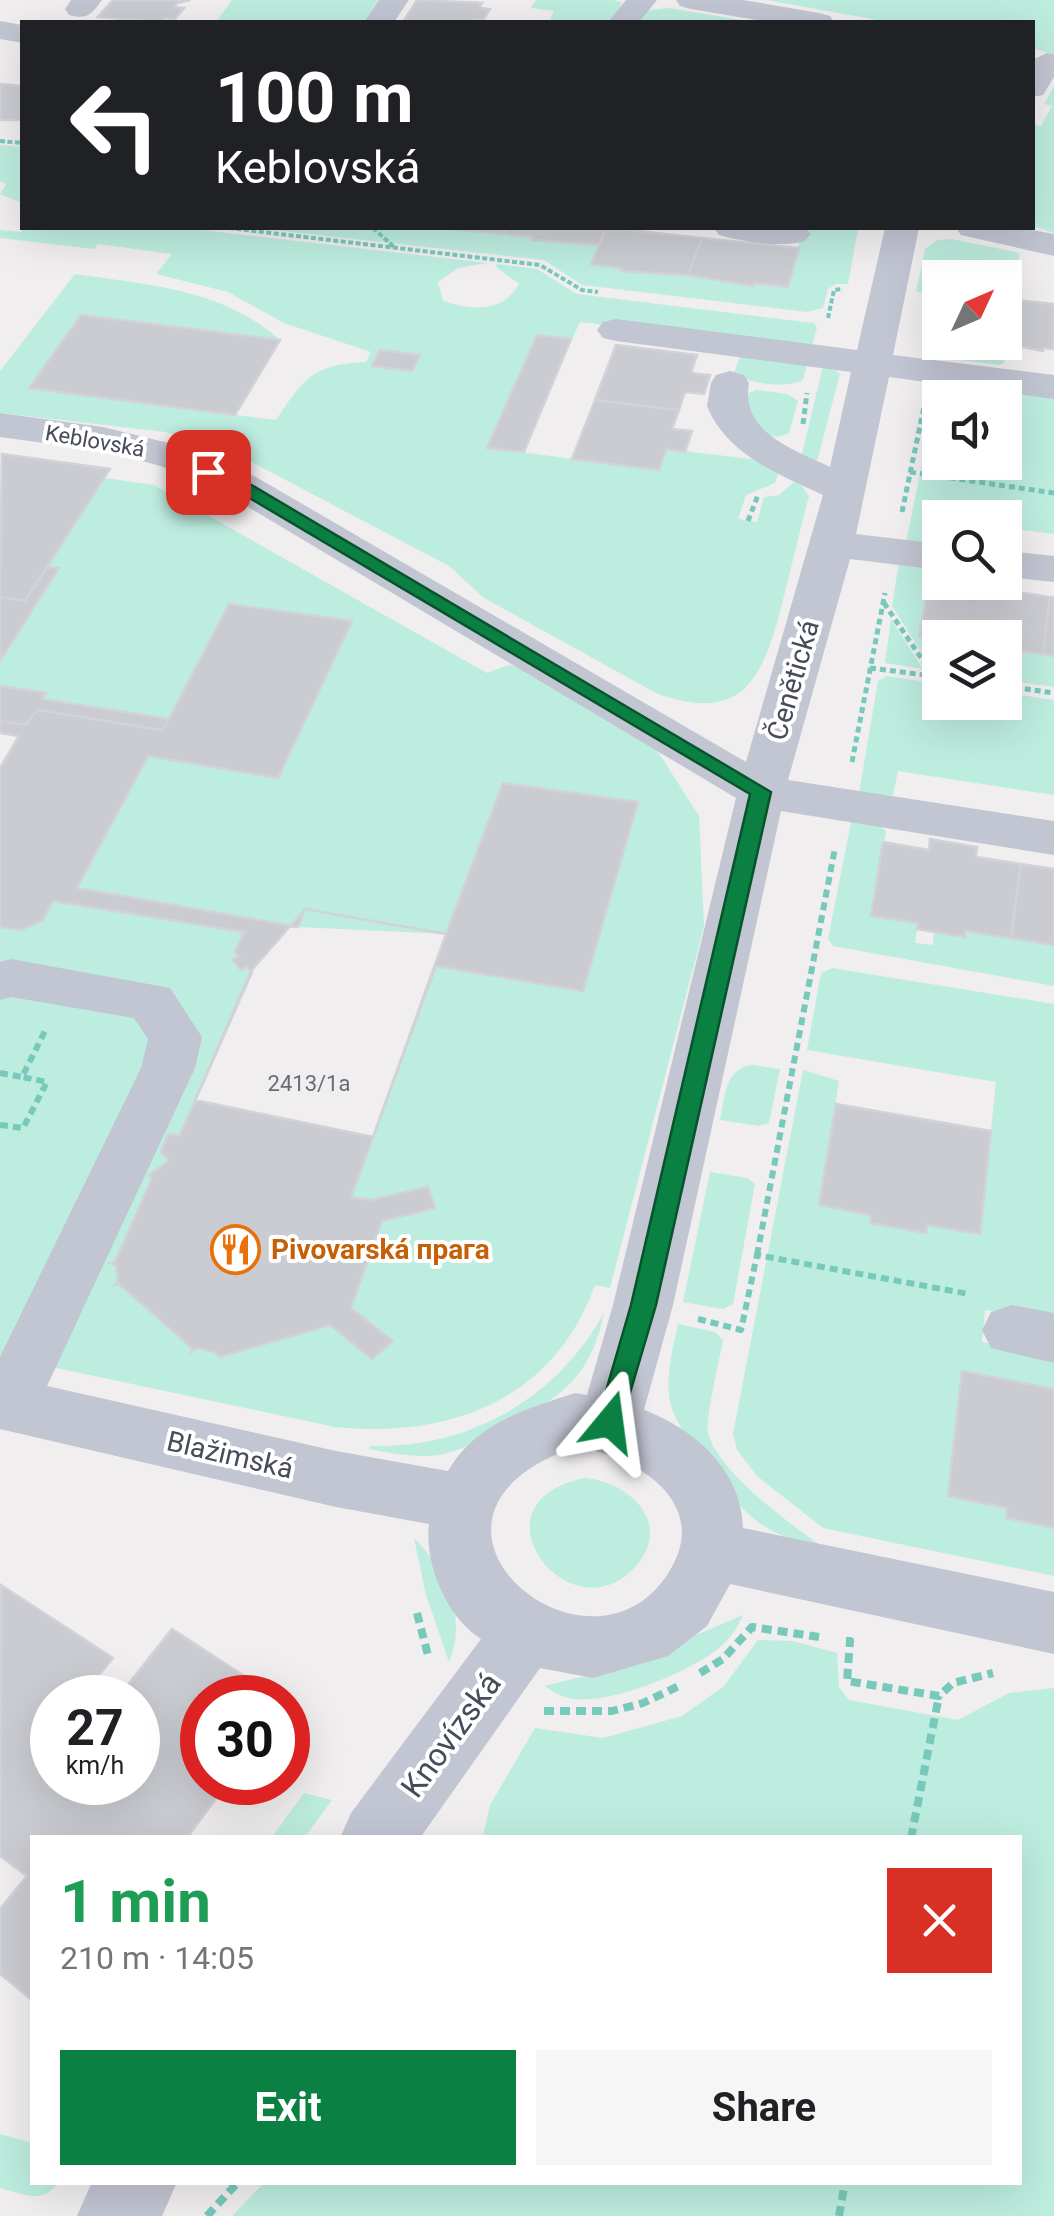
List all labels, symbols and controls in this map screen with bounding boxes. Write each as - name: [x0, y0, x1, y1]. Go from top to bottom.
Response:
- text: 100 m: [215, 57, 414, 139]
- icon: left: [50, 60, 180, 190]
- text: Keblovská: [215, 141, 420, 194]
- north arrow: [922, 260, 1022, 360]
- map controls: [922, 260, 1022, 720]
- button: sound: [922, 380, 1022, 480]
- street label: Keblovská: [43, 420, 147, 462]
- pin: [166, 430, 251, 515]
- icon: arrive: [181, 445, 236, 500]
- button: search: [922, 500, 1022, 600]
- street label: Čenětická: [760, 616, 826, 744]
- button: layers: [922, 620, 1022, 720]
- house number: 2413/1a: [268, 1071, 350, 1096]
- restaurant icon: Pivovarská прага: [210, 1223, 262, 1275]
- place label: Pivovarská прага: [271, 1233, 490, 1266]
- position arrow: [558, 1370, 662, 1474]
- street label: Blažimská: [164, 1424, 296, 1486]
- street label: Knovízská: [393, 1665, 509, 1805]
- speed limit sign: 30: [180, 1675, 310, 1805]
- text: 27: [66, 1699, 124, 1757]
- text: km/h: [66, 1751, 124, 1780]
- text: 1 min: [60, 1866, 211, 1937]
- button: close: [887, 1868, 992, 1973]
- text: 210 m · 14:05: [60, 1939, 254, 1977]
- button: Exit: [60, 2050, 516, 2165]
- button: Share: [536, 2050, 992, 2165]

